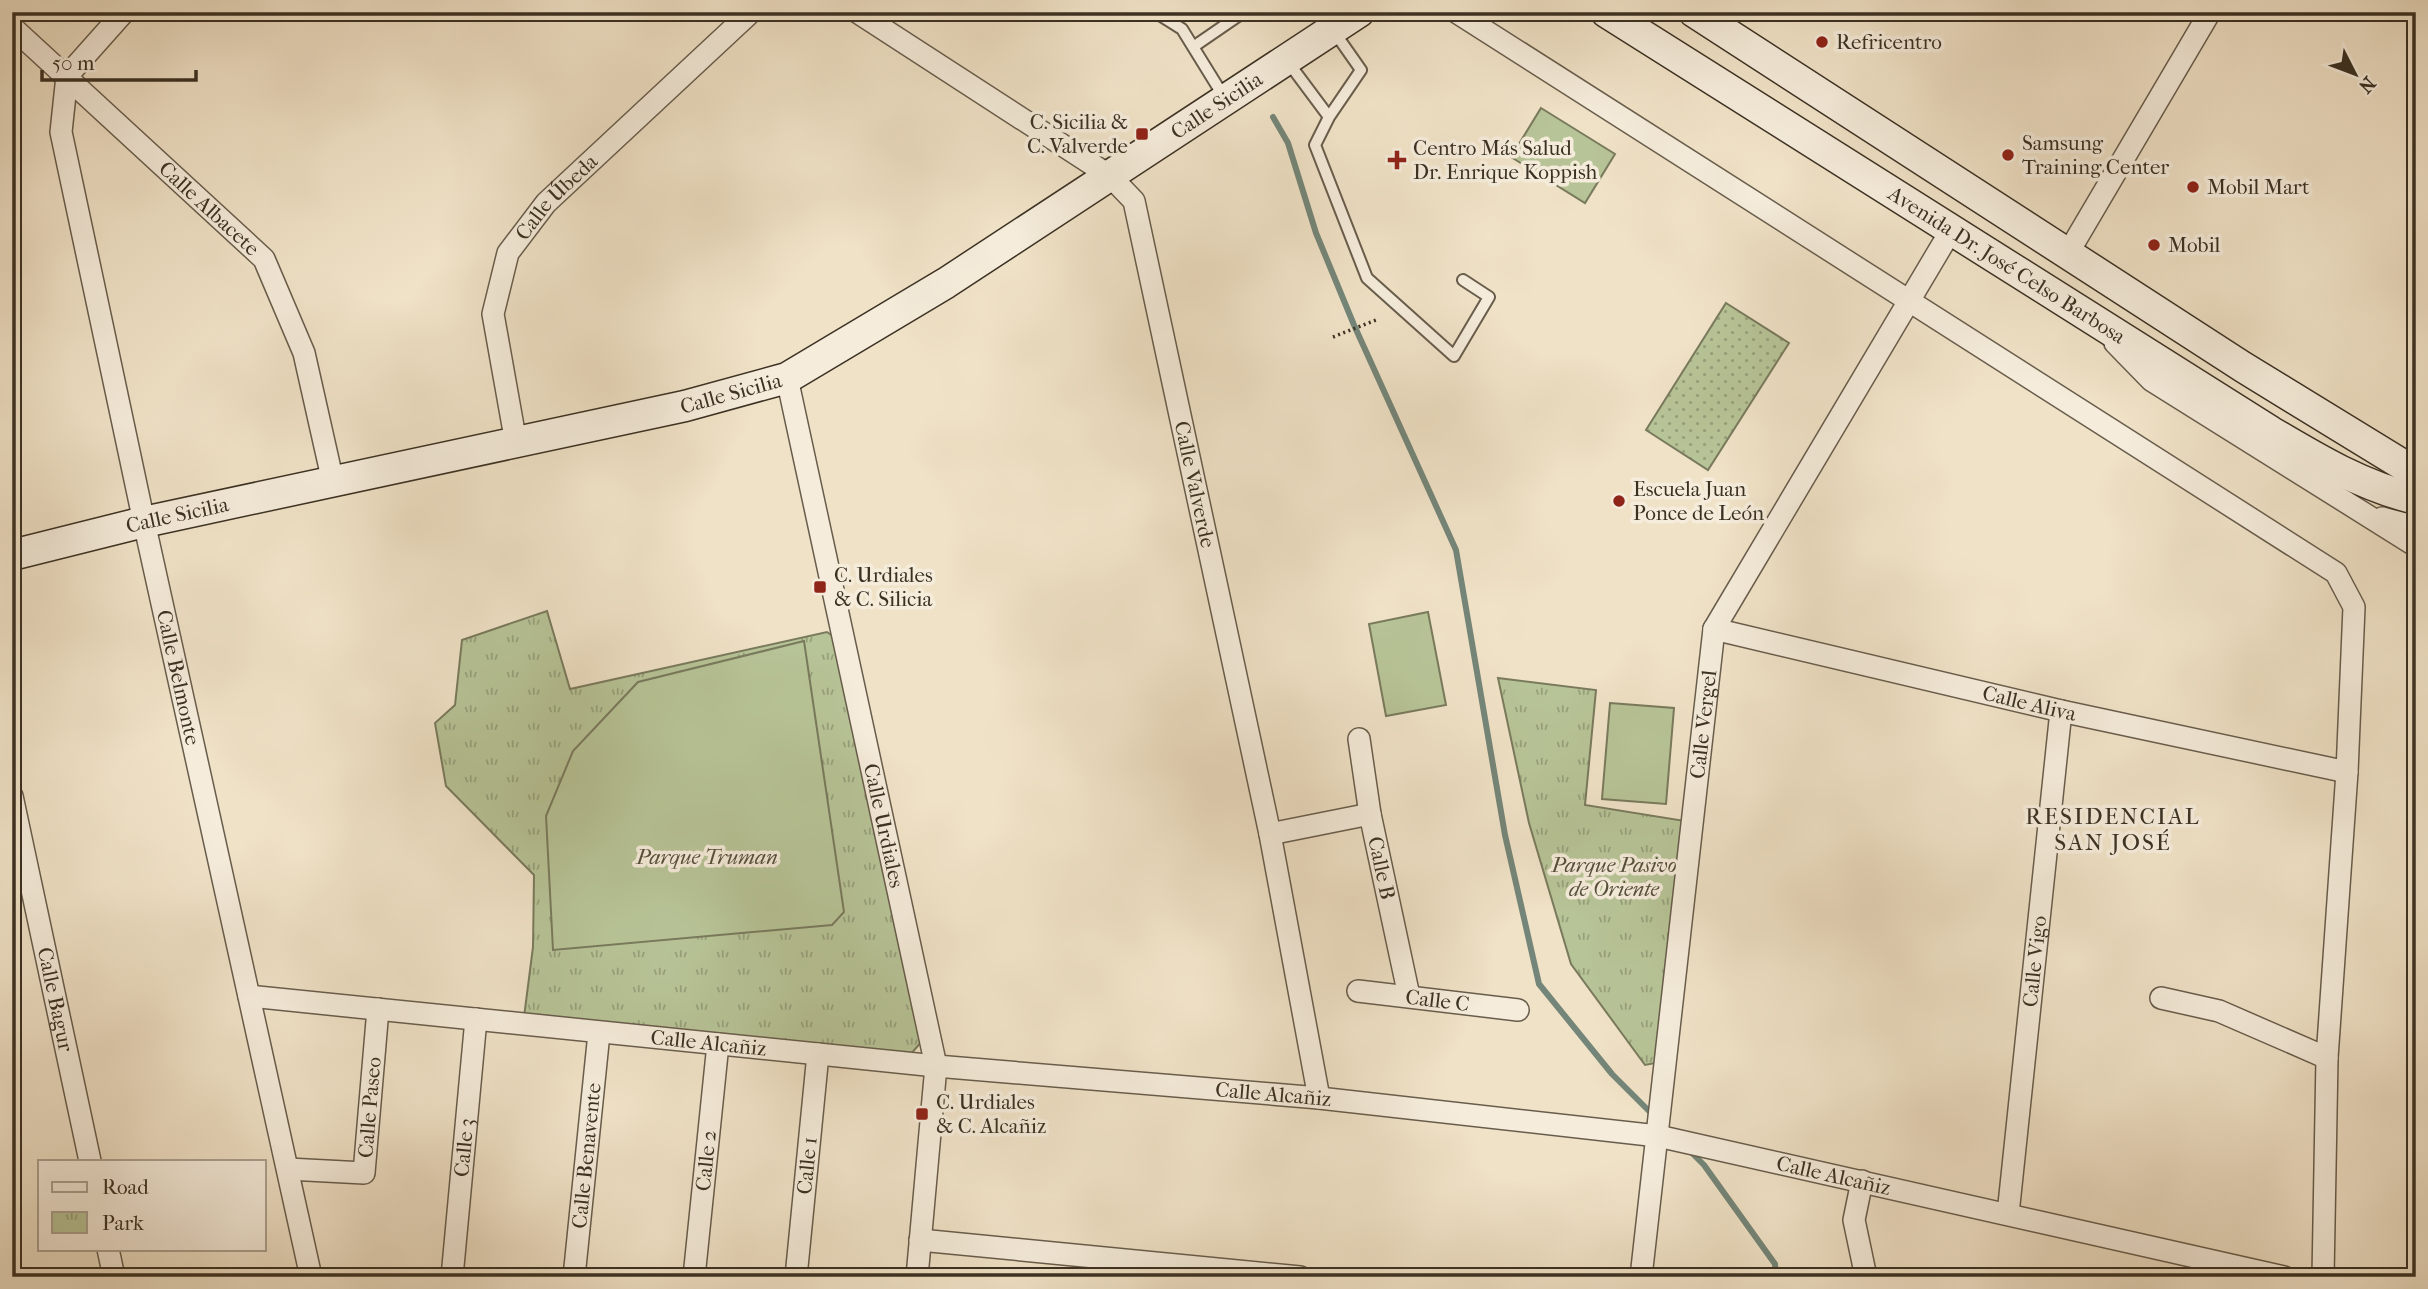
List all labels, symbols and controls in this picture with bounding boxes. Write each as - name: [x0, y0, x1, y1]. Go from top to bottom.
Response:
- place label: Refricentro: [1836, 30, 1942, 54]
- marker: Refricentro: [1814, 34, 1830, 50]
- scale bar: [42, 38, 196, 82]
- north arrow: [2320, 38, 2390, 108]
- text: 50 m: [52, 51, 95, 75]
- street label: Calle Sicilia: [1166, 67, 1267, 144]
- text: N: [2354, 72, 2380, 98]
- place label: C. Sicilia & C. Valverde: [1027, 110, 1128, 158]
- marker: C. Sicilia & C. Valverde: [1134, 126, 1150, 142]
- place label: Samsung Training Center: [2022, 131, 2169, 179]
- place label: Centro Más Salud Dr. Enrique Koppish: [1413, 136, 1598, 184]
- marker: Samsung Training Center: [2000, 147, 2016, 163]
- street label: Calle Úbeda: [510, 149, 603, 245]
- marker: Centro Más Salud Dr. Enrique Koppish: [1387, 150, 1407, 170]
- street label: Calle Albacete: [154, 156, 264, 261]
- place label: Mobil Mart: [2207, 175, 2310, 199]
- marker: Mobil Mart: [2185, 179, 2201, 195]
- street label: Avenida Dr. José Celso Barbosa: [1883, 181, 2130, 349]
- place label: Mobil: [2168, 233, 2221, 257]
- marker: Mobil: [2146, 237, 2162, 253]
- street label: Calle Sicilia: [677, 368, 785, 419]
- street label: Calle Valverde: [1170, 419, 1220, 550]
- place label: Escuela Juan Ponce de León: [1633, 477, 1764, 525]
- street label: Calle Sicilia: [123, 492, 231, 538]
- marker: Escuela Juan Ponce de León: [1611, 493, 1627, 509]
- place label: C. Urdiales & C. Silicia: [834, 563, 933, 611]
- marker: C. Urdiales & C. Silicia: [812, 579, 828, 595]
- street label: Calle Belmonte: [152, 608, 205, 747]
- street label: Calle Vergel: [1685, 669, 1721, 780]
- street label: Calle Aliva: [1980, 681, 2079, 726]
- street label: Calle Urdiales: [859, 761, 909, 890]
- district label: RESIDENCIAL SAN JOSÉ: [2025, 803, 2201, 856]
- street label: Calle B: [1363, 834, 1400, 902]
- park label: Parque Truman: [635, 845, 778, 869]
- park label: Parque Pasivo de Oriente: [1550, 853, 1677, 901]
- street label: Calle Vigo: [2018, 914, 2051, 1008]
- street label: Calle Bagur: [33, 945, 78, 1054]
- street label: Calle C: [1404, 985, 1471, 1016]
- street label: Calle Alcañiz: [650, 1025, 768, 1061]
- street label: Calle Paseo: [353, 1056, 386, 1159]
- street label: Calle Alcañiz: [1214, 1077, 1332, 1111]
- street label: Calle Benavente: [567, 1082, 606, 1230]
- place label: C. Urdiales & C. Alcañiz: [936, 1090, 1046, 1138]
- marker: C. Urdiales & C. Alcañiz: [914, 1106, 930, 1122]
- street label: Calle 3: [449, 1117, 479, 1178]
- street label: Calle 2: [691, 1129, 721, 1192]
- street label: Calle 1: [792, 1136, 822, 1195]
- street label: Calle Alcañiz: [1774, 1151, 1893, 1200]
- legend: [38, 1160, 266, 1250]
- text: Road: [102, 1175, 149, 1199]
- text: Park: [102, 1211, 144, 1235]

